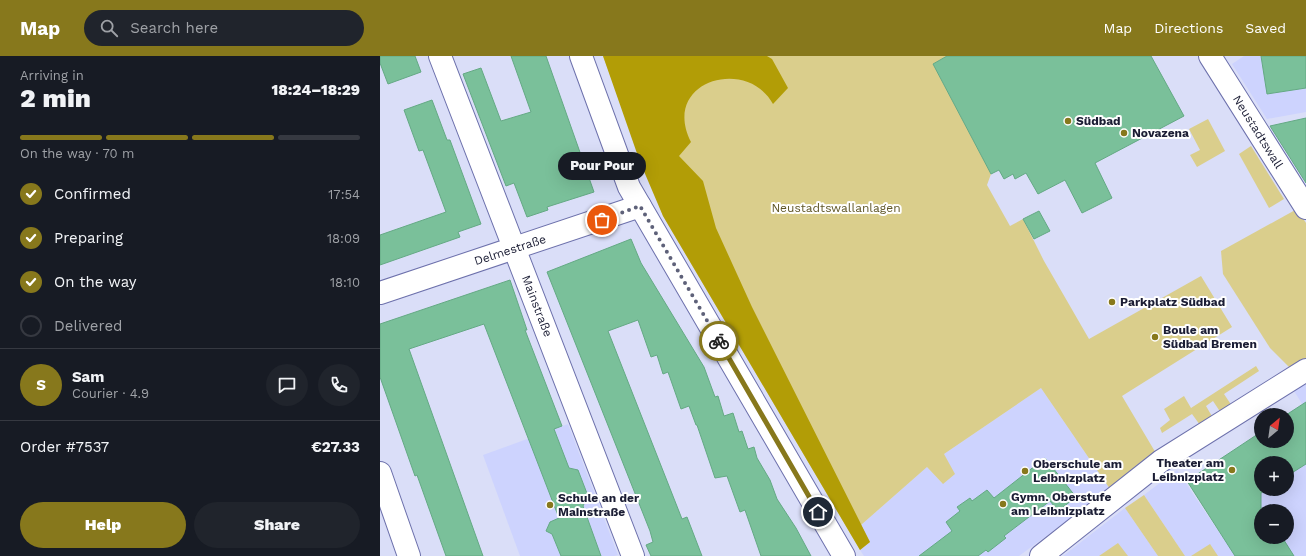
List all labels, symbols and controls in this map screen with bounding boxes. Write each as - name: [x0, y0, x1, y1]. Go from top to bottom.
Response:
- search box: [84, 10, 364, 46]
- text: Map: [20, 17, 60, 40]
- icon: search: [98, 17, 120, 39]
- text: Search here: [130, 19, 218, 37]
- text: Map: [1104, 20, 1132, 36]
- text: Directions: [1154, 20, 1223, 36]
- text: Saved: [1245, 20, 1286, 36]
- text: Arriving in: [20, 68, 84, 83]
- text: 18:24–18:29: [272, 81, 360, 99]
- text: 2 min: [20, 83, 91, 113]
- street label: Neustadtswall: [1230, 93, 1286, 171]
- place label: Südbad: [1076, 114, 1121, 128]
- marker: Südbad: [1063, 116, 1073, 126]
- place label: Novazena: [1132, 126, 1189, 140]
- marker: Novazena: [1119, 128, 1129, 138]
- text: On the way · 70 m: [20, 146, 134, 161]
- callout: Pour Pour: [558, 152, 646, 180]
- text: Pour Pour: [570, 158, 634, 173]
- icon: check: [20, 183, 42, 205]
- text: Confirmed: [54, 185, 131, 203]
- text: 17:54: [328, 187, 360, 202]
- park label: Neustadtswallanlagen: [771, 201, 901, 215]
- pin: [585, 203, 619, 237]
- icon: bag: [591, 209, 613, 231]
- icon: check: [20, 227, 42, 249]
- text: Preparing: [54, 229, 123, 247]
- text: 18:09: [327, 231, 360, 246]
- street label: Delmestraße: [472, 232, 548, 268]
- icon: check: [20, 271, 42, 293]
- text: On the way: [54, 273, 136, 291]
- street label: Mainstraße: [519, 273, 555, 339]
- text: 18:10: [330, 275, 360, 290]
- place label: Parkplatz Südbad: [1120, 295, 1225, 309]
- marker: Parkplatz Südbad: [1107, 297, 1117, 307]
- text: Delivered: [54, 317, 122, 335]
- courier: [699, 321, 739, 361]
- place label: Boule am Südbad Bremen: [1163, 323, 1257, 351]
- icon: bike: [708, 330, 730, 352]
- marker: Boule am Südbad Bremen: [1150, 332, 1160, 342]
- button: chat: [266, 364, 308, 406]
- button: phone: [318, 364, 360, 406]
- text: Sam: [72, 368, 104, 386]
- text: S: [36, 376, 46, 394]
- text: Courier · 4.9: [72, 386, 149, 401]
- north arrow: [1254, 408, 1294, 448]
- map controls: [1254, 408, 1294, 544]
- text: Order #7537: [20, 438, 109, 456]
- text: €27.33: [311, 438, 360, 456]
- place label: Theater am Leibnizplatz: [1152, 456, 1224, 484]
- button: +: [1254, 456, 1294, 496]
- place label: Oberschule am Leibnizplatz: [1033, 457, 1122, 485]
- marker: Theater am Leibnizplatz: [1227, 465, 1237, 475]
- marker: Oberschule am Leibnizplatz: [1020, 466, 1030, 476]
- place label: Gymn. Oberstufe am Leibnizplatz: [1011, 490, 1111, 518]
- place label: Schule an der Mainstraße: [558, 491, 640, 519]
- pin: [801, 495, 835, 529]
- marker: Gymn. Oberstufe am Leibnizplatz: [998, 499, 1008, 509]
- marker: Schule an der Mainstraße: [545, 500, 555, 510]
- icon: home: [807, 501, 829, 523]
- button: Help: [20, 502, 186, 548]
- button: Share: [194, 502, 360, 548]
- button: −: [1254, 504, 1294, 544]

